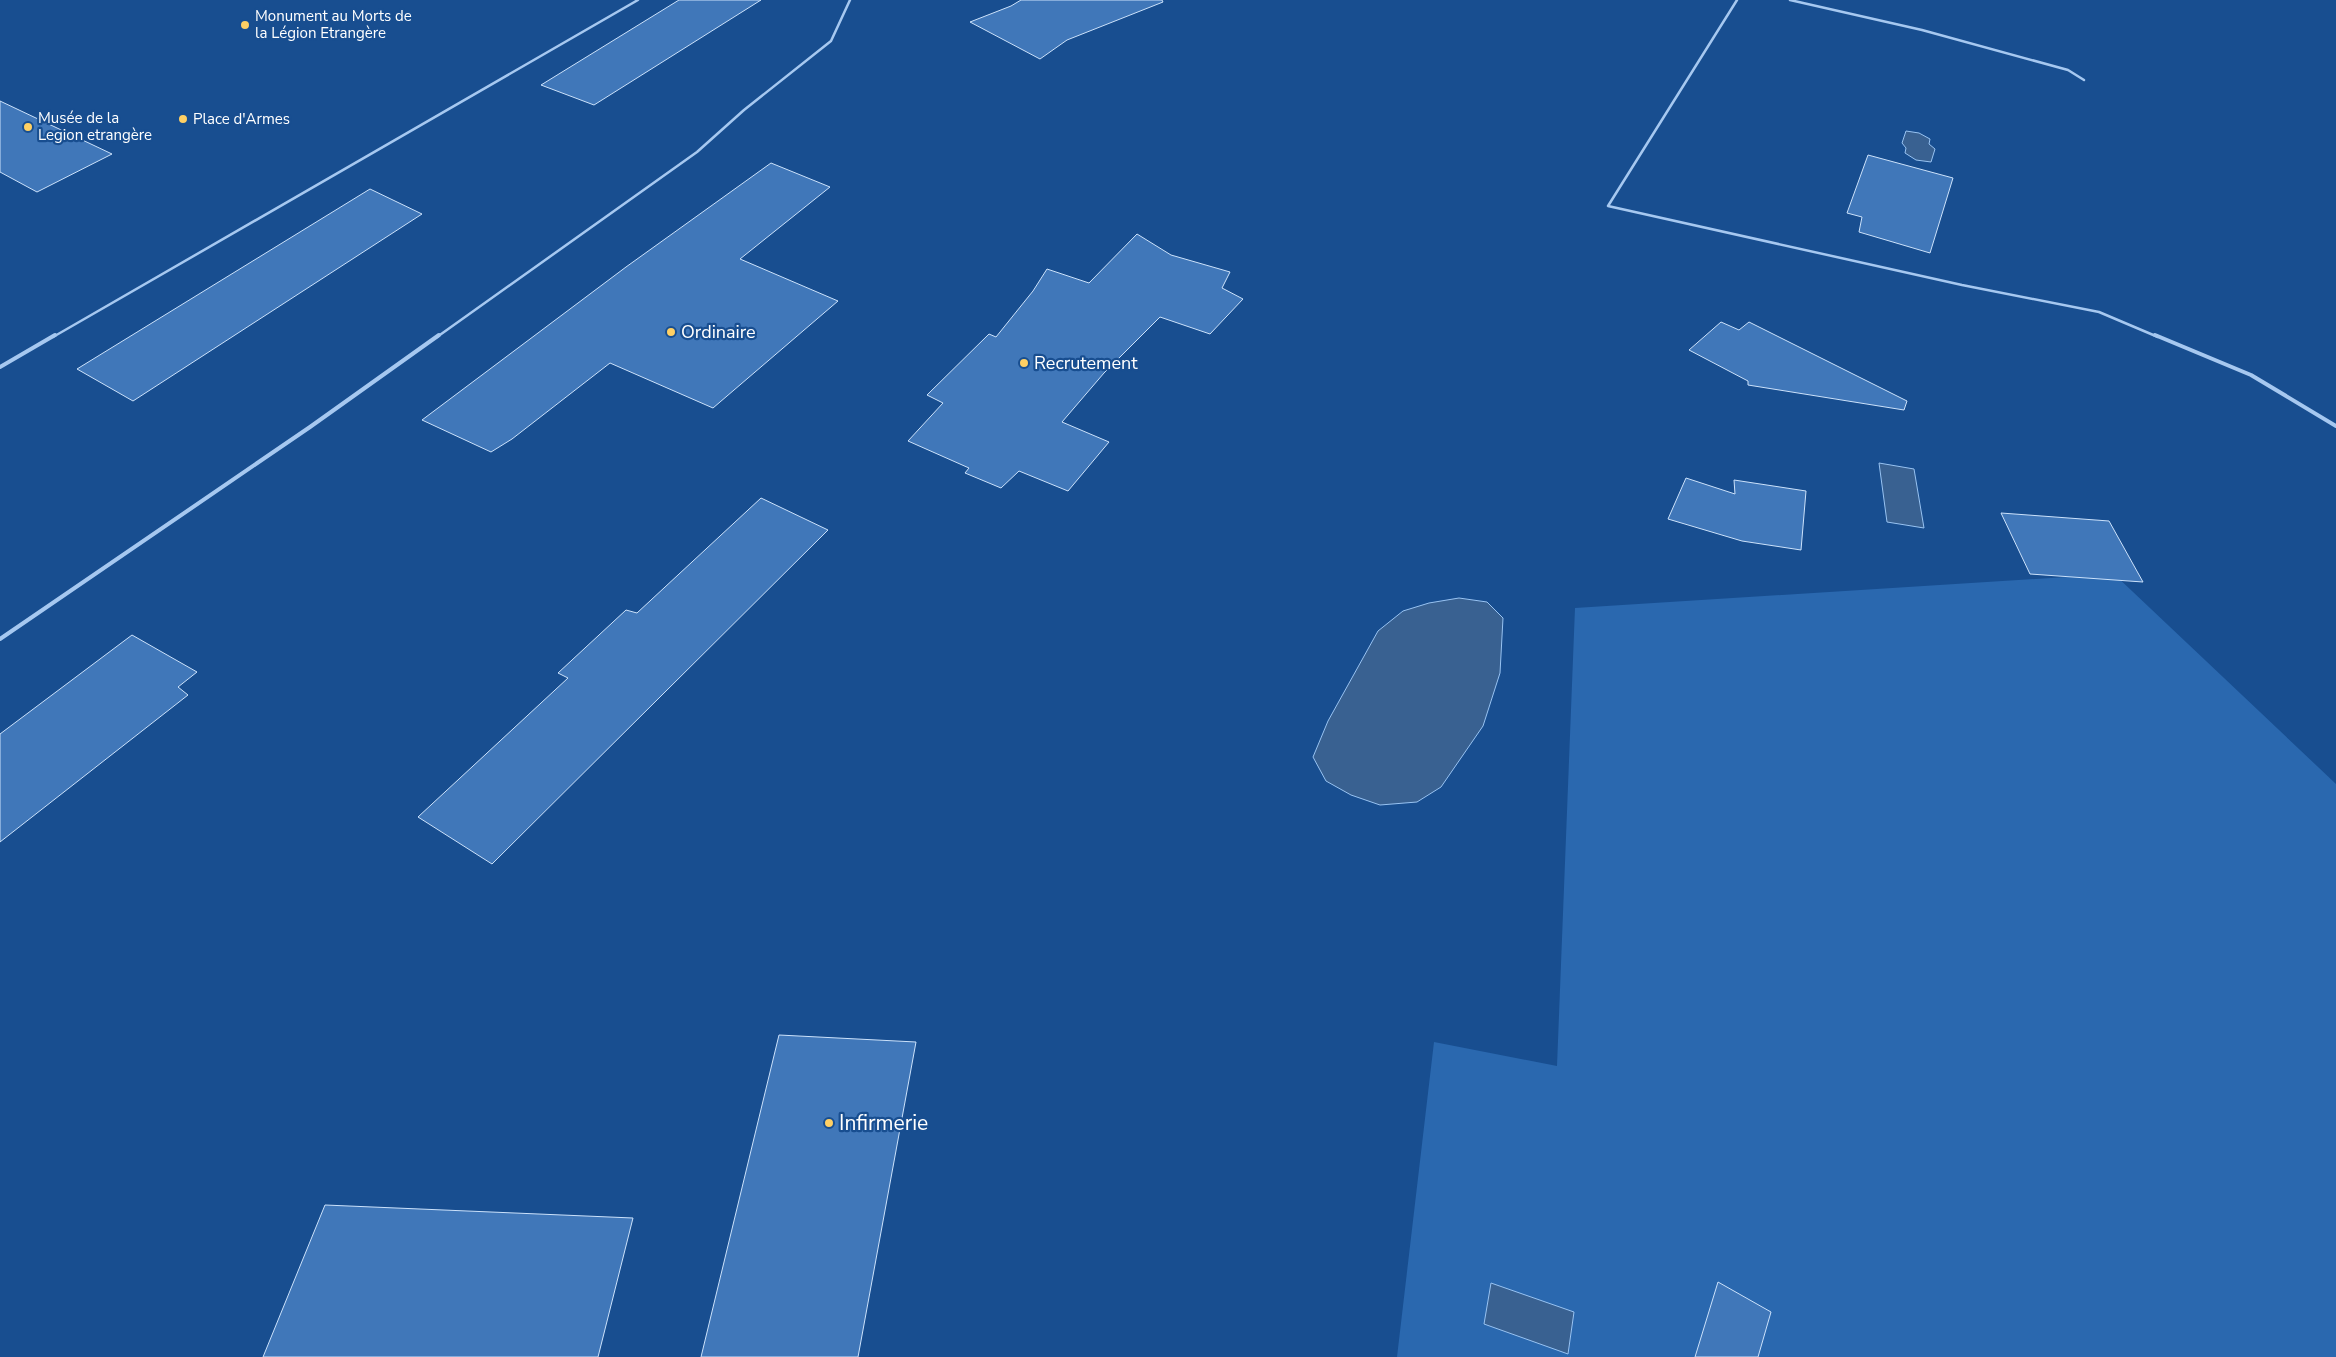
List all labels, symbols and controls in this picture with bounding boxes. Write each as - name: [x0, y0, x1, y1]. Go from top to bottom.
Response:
- place label: Monument au Morts de la Légion Etrangère: [255, 6, 412, 43]
- marker: Monument au Morts de la Légion Etrangère: [239, 19, 251, 31]
- place label: Musée de la Legion etrangère: [38, 108, 152, 145]
- place label: Place d'Armes: [193, 109, 290, 129]
- marker: Place d'Armes: [177, 113, 189, 125]
- marker: Musée de la Legion etrangère: [22, 121, 34, 133]
- place label: Ordinaire: [681, 320, 756, 344]
- marker: Ordinaire: [665, 326, 677, 338]
- place label: Recrutement: [1034, 351, 1138, 375]
- marker: Recrutement: [1018, 357, 1030, 369]
- place label: Infirmerie: [839, 1109, 928, 1137]
- marker: Infirmerie: [823, 1117, 835, 1129]

